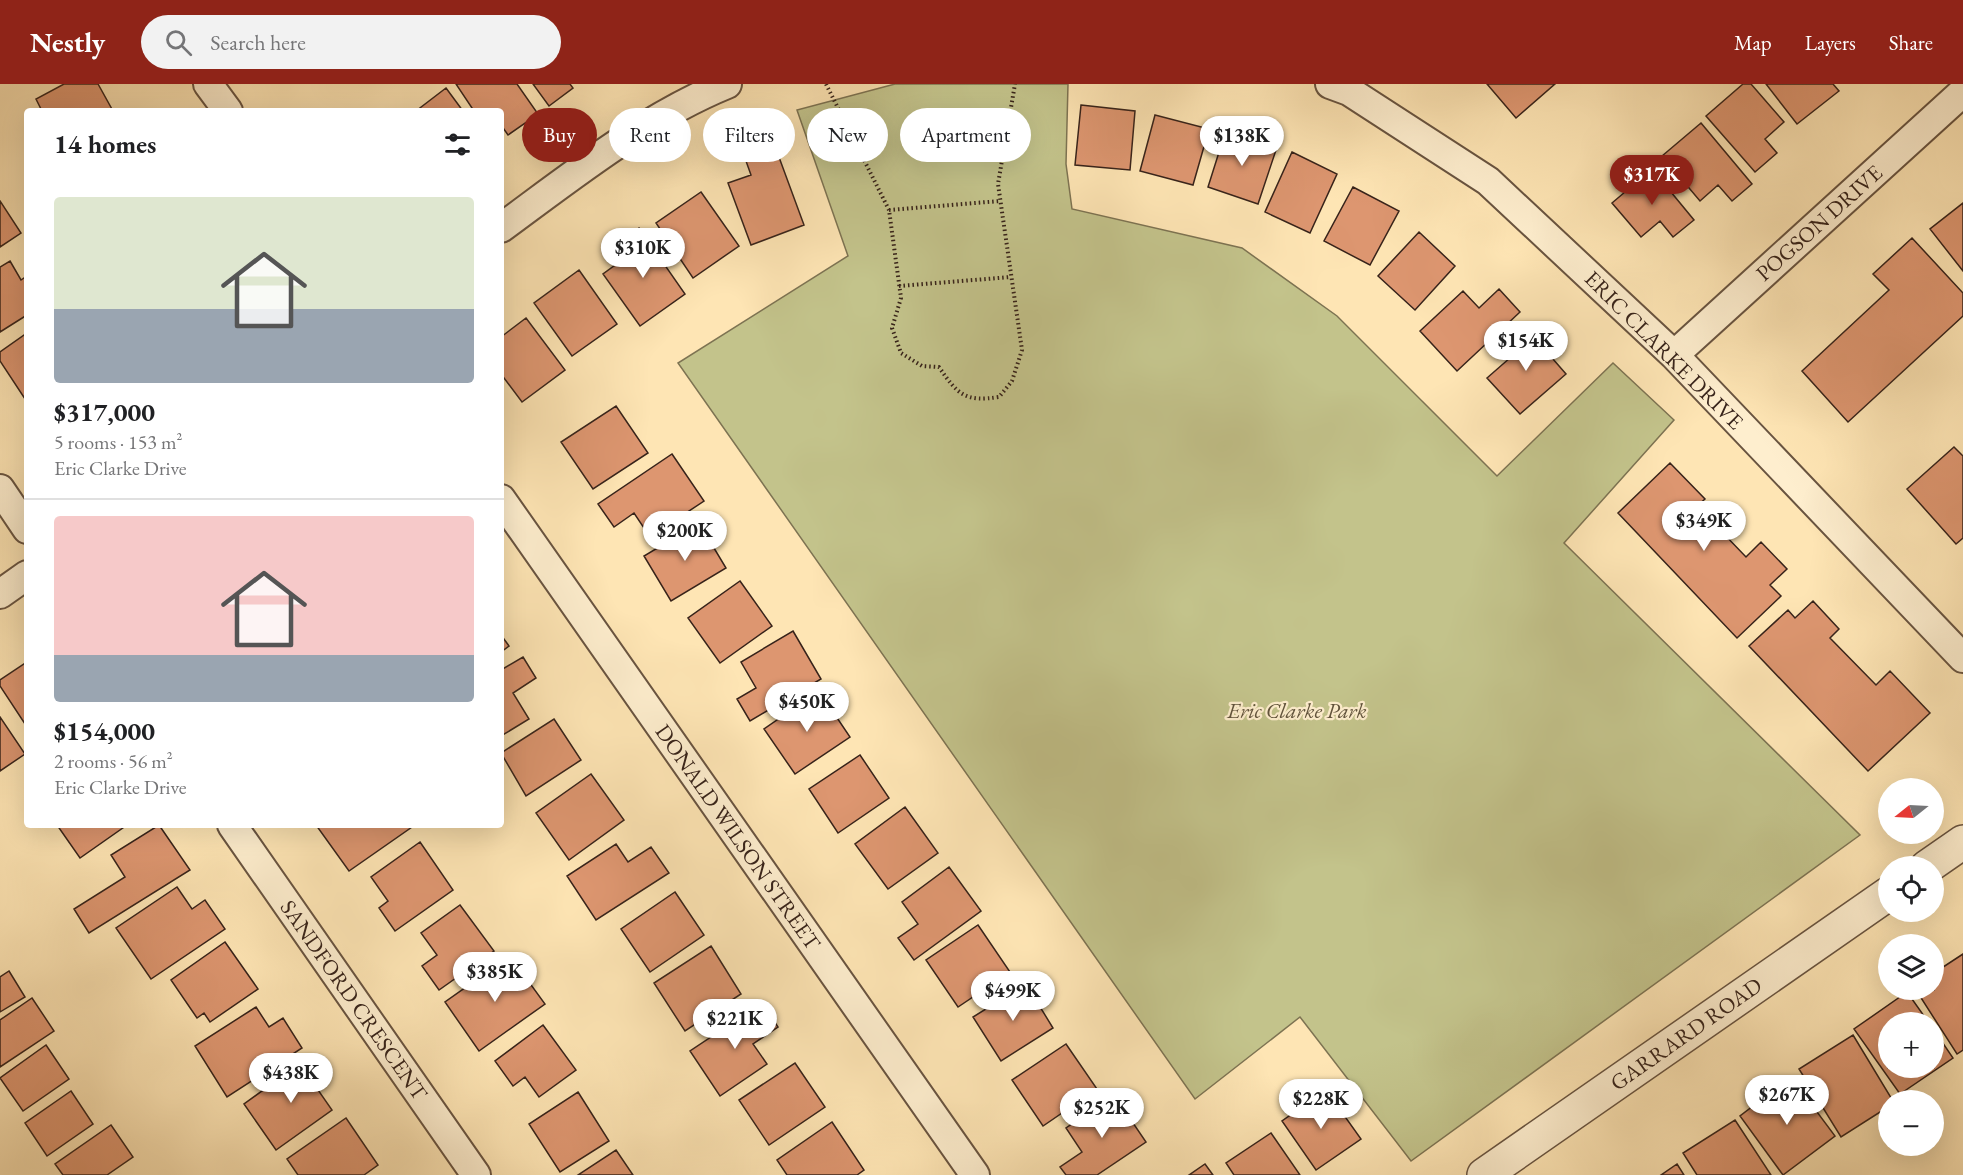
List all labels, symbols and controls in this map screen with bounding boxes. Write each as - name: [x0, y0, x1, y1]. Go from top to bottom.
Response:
- search box: [141, 15, 561, 69]
- text: Nestly: [30, 24, 105, 60]
- icon: search: [162, 26, 195, 59]
- text: Search here: [210, 28, 306, 57]
- text: Map: [1734, 29, 1772, 56]
- text: Layers: [1805, 29, 1856, 56]
- text: Share: [1889, 29, 1933, 56]
- chip: Buy: [522, 108, 597, 162]
- chip: Rent: [609, 108, 691, 162]
- chip: Filters: [703, 108, 795, 162]
- chip: New: [807, 108, 888, 162]
- chip: Apartment: [900, 108, 1031, 162]
- pin: $138K: [1200, 116, 1284, 167]
- text: $138K: [1214, 122, 1270, 148]
- text: 14 homes: [54, 127, 156, 161]
- icon: filters: [441, 128, 474, 161]
- pin: $317K: [1610, 155, 1694, 206]
- street label: POGSON DRIVE: [1750, 158, 1888, 288]
- text: $317K: [1624, 161, 1680, 187]
- pin: $310K: [601, 228, 685, 279]
- text: $310K: [615, 234, 671, 260]
- icon: home: [210, 236, 318, 344]
- street label: ERIC CLARKE DRIVE: [1578, 264, 1750, 436]
- pin: $154K: [1484, 321, 1568, 372]
- text: $154K: [1498, 327, 1554, 353]
- text: $317,000: [54, 395, 155, 429]
- text: 5 rooms · 153 m²: [54, 429, 182, 455]
- text: Eric Clarke Drive: [54, 455, 187, 481]
- pin: $349K: [1662, 501, 1746, 552]
- text: $349K: [1676, 507, 1732, 533]
- pin: $200K: [643, 511, 727, 562]
- text: $200K: [657, 517, 713, 543]
- icon: home: [210, 555, 318, 663]
- pin: $450K: [765, 682, 849, 733]
- text: $450K: [779, 688, 835, 714]
- park label: Eric Clarke Park: [1226, 696, 1367, 725]
- text: $154,000: [54, 714, 155, 748]
- street label: DONALD WILSON STREET: [649, 718, 827, 956]
- text: 2 rooms · 56 m²: [54, 748, 173, 774]
- text: Eric Clarke Drive: [54, 774, 187, 800]
- north arrow: [1878, 778, 1944, 844]
- map controls: [1878, 778, 1944, 1156]
- button: locate: [1878, 856, 1944, 922]
- street label: SANDFORD CRESCENT: [274, 894, 434, 1106]
- button: layers: [1878, 934, 1944, 1000]
- pin: $385K: [453, 952, 537, 1003]
- text: $385K: [467, 958, 523, 984]
- pin: $499K: [971, 971, 1055, 1022]
- street label: GARRARD ROAD: [1604, 971, 1768, 1097]
- text: $499K: [985, 977, 1041, 1003]
- pin: $221K: [693, 999, 777, 1050]
- text: $221K: [707, 1005, 763, 1031]
- button: +: [1878, 1012, 1944, 1078]
- pin: $438K: [249, 1053, 333, 1104]
- text: $438K: [263, 1059, 319, 1085]
- pin: $267K: [1745, 1075, 1829, 1126]
- pin: $228K: [1279, 1079, 1363, 1130]
- text: $267K: [1759, 1081, 1815, 1107]
- text: $228K: [1293, 1085, 1349, 1111]
- pin: $252K: [1060, 1088, 1144, 1139]
- button: −: [1878, 1090, 1944, 1156]
- text: $252K: [1074, 1094, 1130, 1120]

